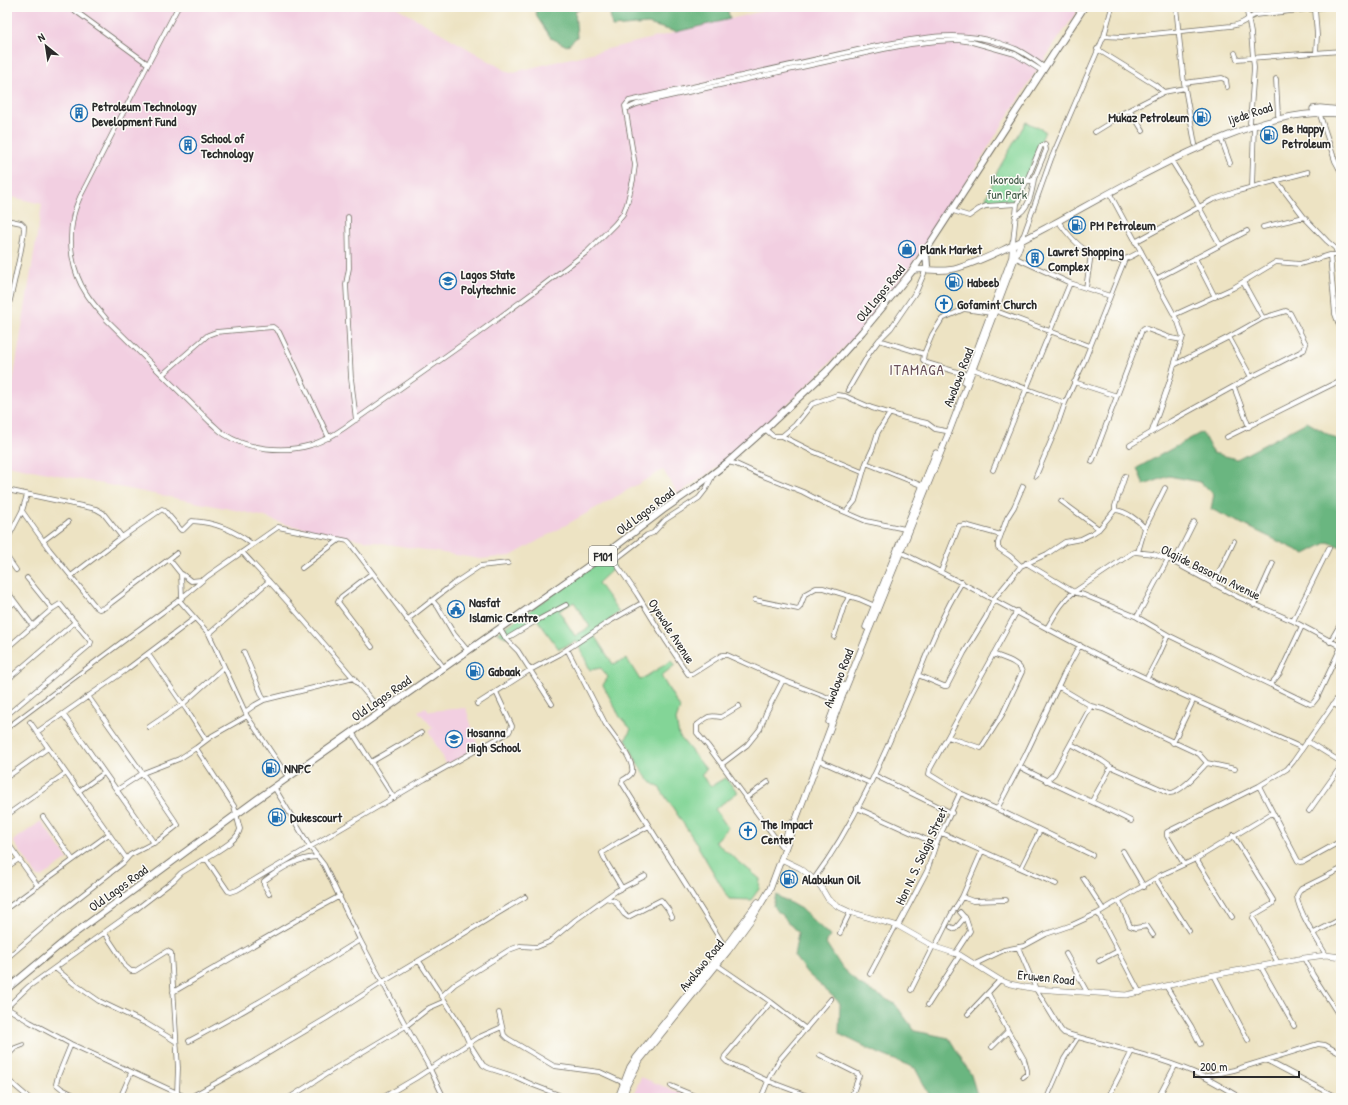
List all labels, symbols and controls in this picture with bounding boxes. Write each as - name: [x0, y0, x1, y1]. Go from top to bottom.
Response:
- north arrow: [26, 26, 66, 66]
- text: N: [35, 30, 47, 45]
- place label: Petroleum Technology Development Fund: [92, 97, 197, 131]
- street label: Ijede Road: [1225, 97, 1275, 129]
- building icon: Petroleum Technology Development Fund: [69, 103, 89, 123]
- fuel station icon: Mukaz Petroleum: [1192, 107, 1212, 127]
- place label: Mukaz Petroleum: [1108, 108, 1189, 126]
- place label: Be Happy Petroleum: [1282, 119, 1331, 152]
- fuel station icon: Be Happy Petroleum: [1259, 125, 1279, 145]
- place label: School of Technology: [200, 129, 254, 163]
- building icon: School of Technology: [178, 135, 198, 155]
- park label: Ikorodu fun Park: [987, 170, 1028, 203]
- fuel station icon: PM Petroleum: [1067, 215, 1087, 235]
- place label: PM Petroleum: [1090, 216, 1156, 234]
- shop icon: Plank Market: [897, 239, 917, 259]
- place label: Plank Market: [920, 240, 982, 258]
- place label: Lawret Shopping Complex: [1048, 242, 1124, 276]
- building icon: Lawret Shopping Complex: [1025, 248, 1045, 268]
- street label: Old Lagos Road: [851, 261, 909, 325]
- place label: Lagos State Polytechnic: [461, 265, 516, 299]
- school or university icon: Lagos State Polytechnic: [438, 271, 458, 291]
- fuel station icon: Habeeb: [944, 272, 964, 292]
- place label: Habeeb: [967, 273, 1000, 291]
- church icon: Gofamint Church: [934, 294, 954, 314]
- place label: Gofamint Church: [957, 295, 1037, 313]
- street label: Awolowo Road: [939, 345, 977, 409]
- district label: ITAMAGA: [889, 359, 945, 380]
- street label: Old Lagos Road: [612, 483, 678, 539]
- street label: Olajide Basorun Avenue: [1158, 540, 1264, 604]
- road number: F101: [589, 546, 617, 566]
- place label: Nasfat Islamic Centre: [469, 593, 539, 626]
- street label: Oyewole Avenue: [644, 595, 700, 667]
- public building icon: Nasfat Islamic Centre: [446, 599, 466, 619]
- street label: Awolowo Road: [819, 646, 857, 710]
- fuel station icon: Gabaak: [465, 661, 485, 681]
- place label: Gabaak: [488, 662, 521, 680]
- street label: Old Lagos Road: [348, 671, 414, 725]
- place label: Hosanna High School: [467, 723, 521, 757]
- school or university icon: Hosanna High School: [444, 729, 464, 749]
- fuel station icon: NNPC: [261, 758, 281, 778]
- place label: NNPC: [284, 759, 311, 777]
- street label: Hon N. S. Solaja Street: [890, 804, 952, 908]
- fuel station icon: Dukescourt: [267, 807, 287, 827]
- place label: Dukescourt: [290, 808, 342, 826]
- place label: The Impact Center: [760, 815, 813, 848]
- church icon: The Impact Center: [738, 821, 758, 841]
- street label: Old Lagos Road: [85, 860, 151, 916]
- fuel station icon: Alabukun Oil: [779, 869, 799, 889]
- place label: Alabukun Oil: [802, 870, 861, 888]
- street label: Awolowo Road: [675, 935, 727, 995]
- street label: Eruwen Road: [1017, 965, 1075, 989]
- scale bar: [1194, 1053, 1299, 1079]
- text: 200 m: [1200, 1058, 1227, 1075]

